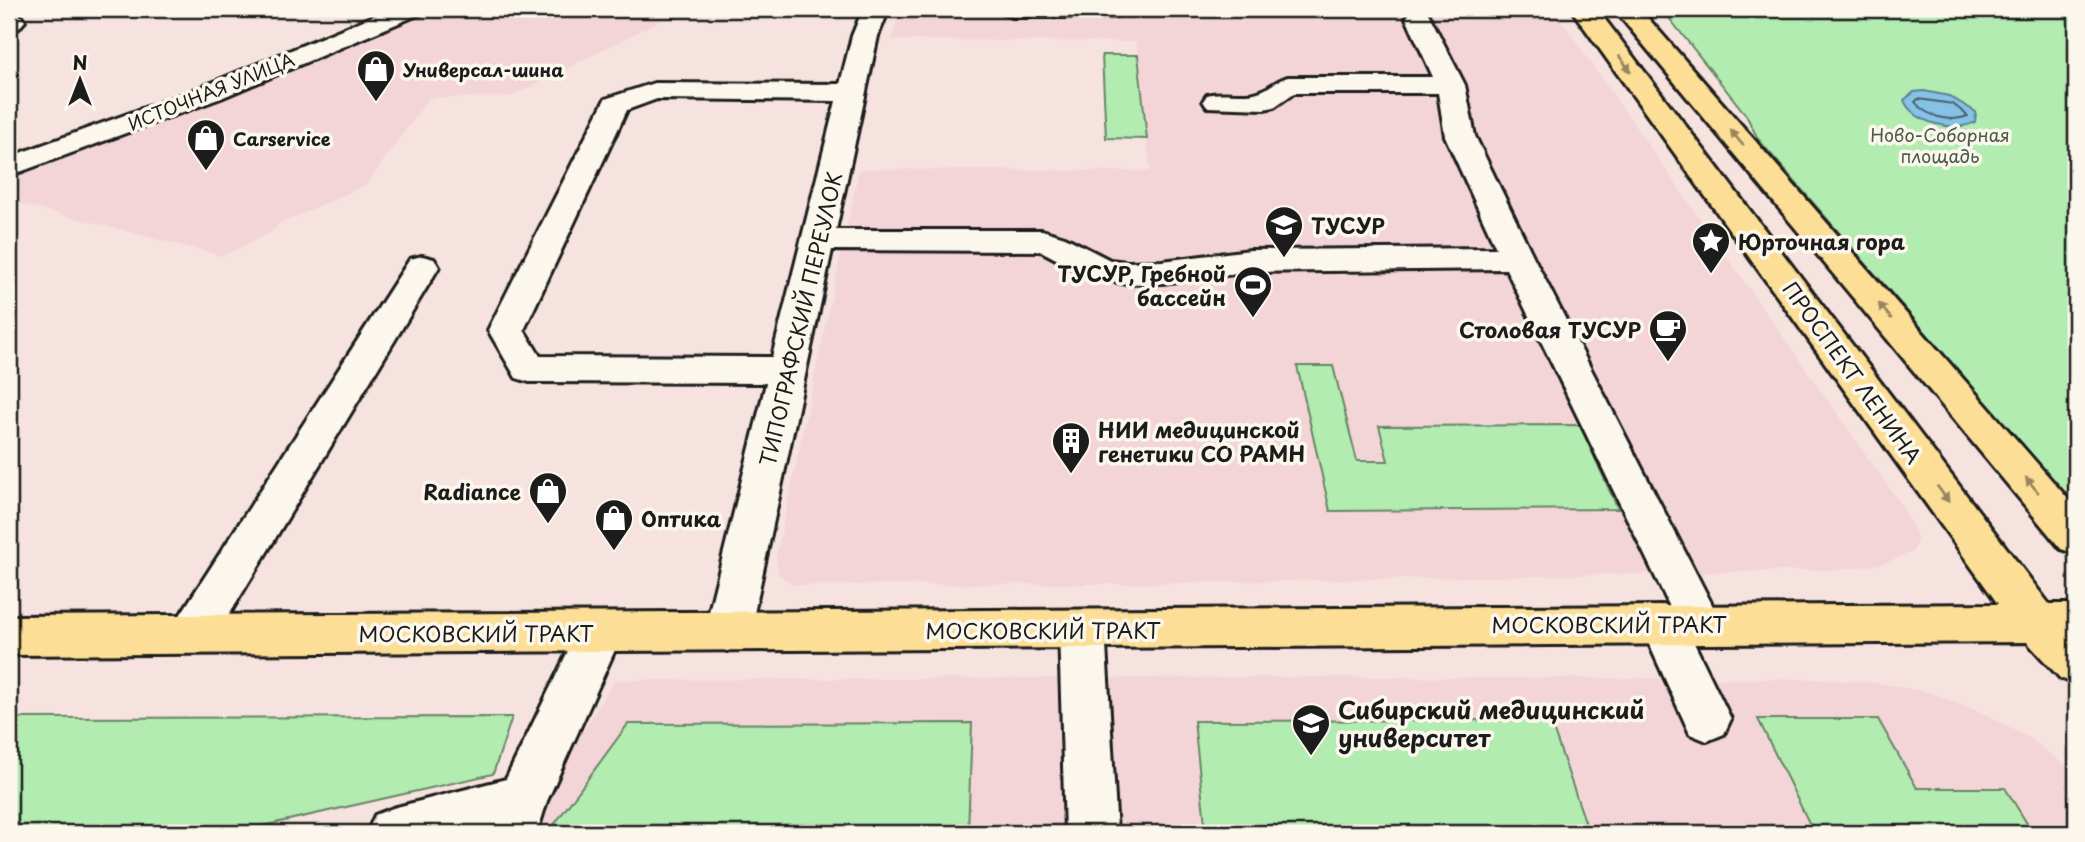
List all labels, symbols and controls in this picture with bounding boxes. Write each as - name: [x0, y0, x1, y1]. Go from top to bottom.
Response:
- street label: ИСТОЧНАЯ УЛИЦА: [124, 45, 298, 137]
- north arrow: [46, 46, 116, 116]
- text: N: [72, 48, 88, 76]
- shop icon: Универсал-шина: [355, 48, 397, 103]
- one-way arrow: [1617, 55, 1631, 73]
- place label: Универсал-шина: [402, 56, 564, 83]
- shop icon: Carservice: [185, 117, 227, 172]
- park label: Ново-Соборная площадь: [1870, 121, 2010, 169]
- place label: Carservice: [233, 125, 331, 152]
- one-way arrow: [1729, 129, 1745, 147]
- street label: ТИПОГРАФСКИЙ ПЕРЕУЛОК: [751, 169, 849, 469]
- school or university icon: ТУСУР: [1263, 204, 1305, 259]
- place label: ТУСУР: [1311, 209, 1385, 241]
- place icon: Юрточная гора: [1690, 220, 1732, 275]
- place label: Юрточная гора: [1738, 225, 1905, 257]
- place label: ТУСУР, Гребной бассейн: [1057, 257, 1226, 313]
- sports icon: ТУСУР, Гребной бассейн: [1232, 264, 1274, 319]
- street label: ПРОСПЕКТ ЛЕНИНА: [1776, 274, 1930, 470]
- one-way arrow: [1878, 303, 1893, 320]
- cafe icon: Столовая ТУСУР: [1647, 308, 1689, 363]
- place label: Столовая ТУСУР: [1459, 313, 1641, 345]
- place label: НИИ медицинской генетики СО РАМН: [1098, 413, 1305, 469]
- building icon: НИИ медицинской генетики СО РАМН: [1050, 420, 1092, 475]
- shop icon: Radiance: [527, 470, 569, 525]
- place label: Radiance: [423, 475, 521, 507]
- one-way arrow: [2025, 476, 2040, 493]
- one-way arrow: [1935, 485, 1950, 503]
- shop icon: Оптика: [593, 497, 635, 552]
- place label: Оптика: [641, 502, 722, 534]
- street label: МОСКОВСКИЙ ТРАКТ: [1491, 608, 1727, 640]
- street label: МОСКОВСКИЙ ТРАКТ: [925, 614, 1161, 646]
- street label: МОСКОВСКИЙ ТРАКТ: [358, 617, 594, 649]
- place label: Сибирский медицинский университет: [1338, 691, 1645, 755]
- school or university icon: Сибирский медицинский университет: [1290, 702, 1332, 757]

